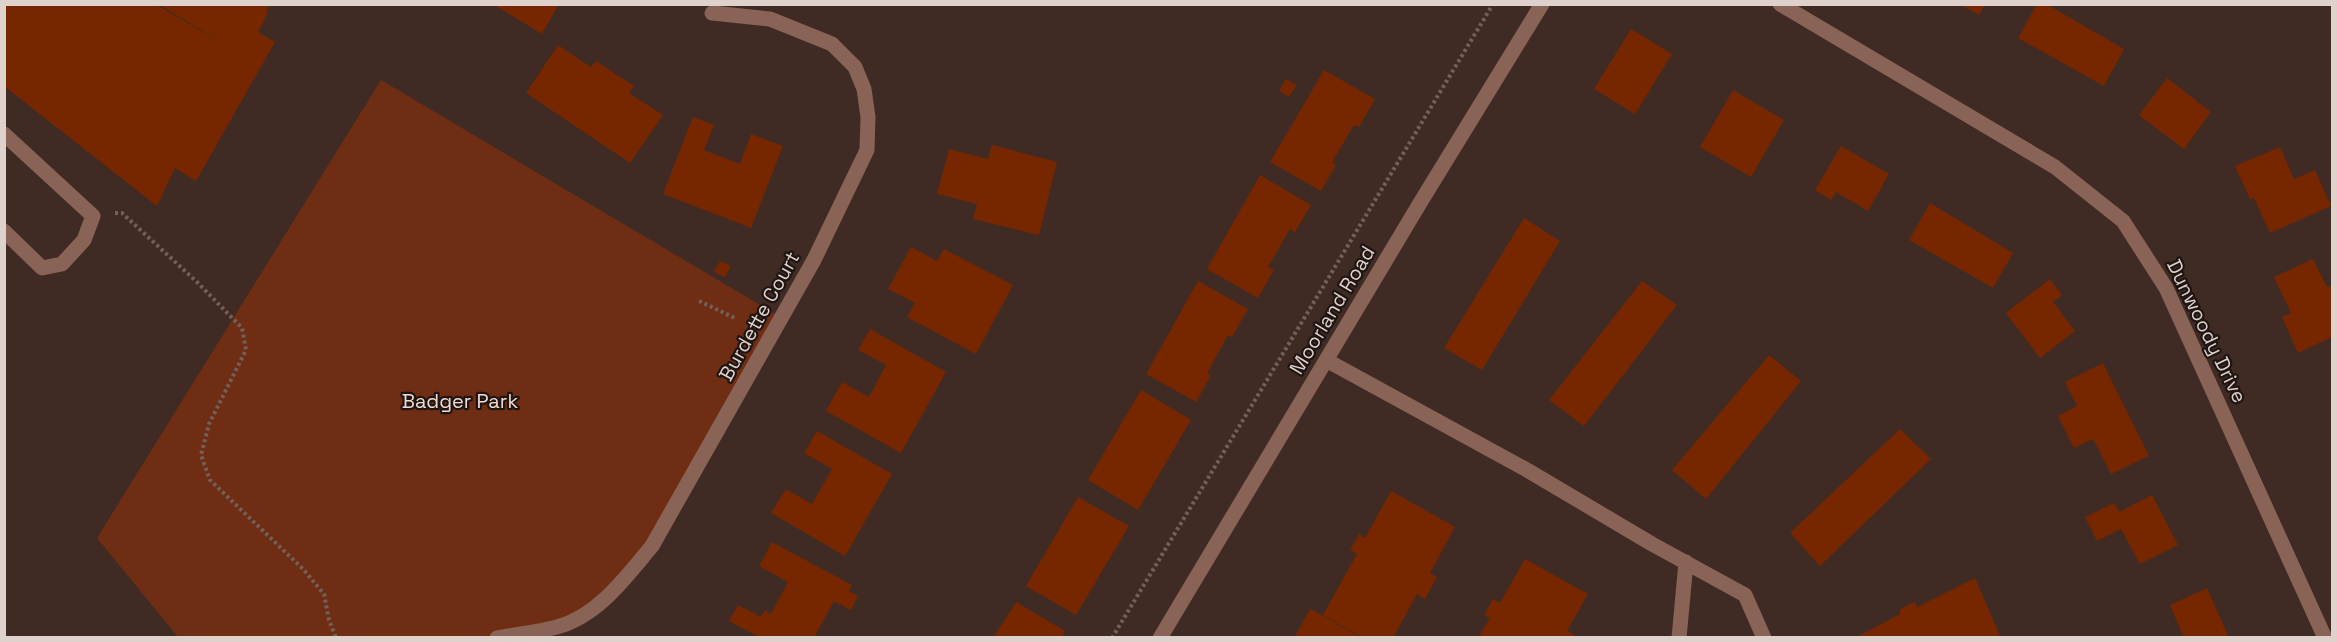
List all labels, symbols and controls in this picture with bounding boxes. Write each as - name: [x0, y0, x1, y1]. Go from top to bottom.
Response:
- street label: Moorland Road: [1283, 241, 1381, 379]
- street label: Burdette Court: [713, 247, 805, 385]
- street label: Dunwoody Drive: [2161, 255, 2253, 407]
- park label: Badger Park: [402, 388, 518, 414]

